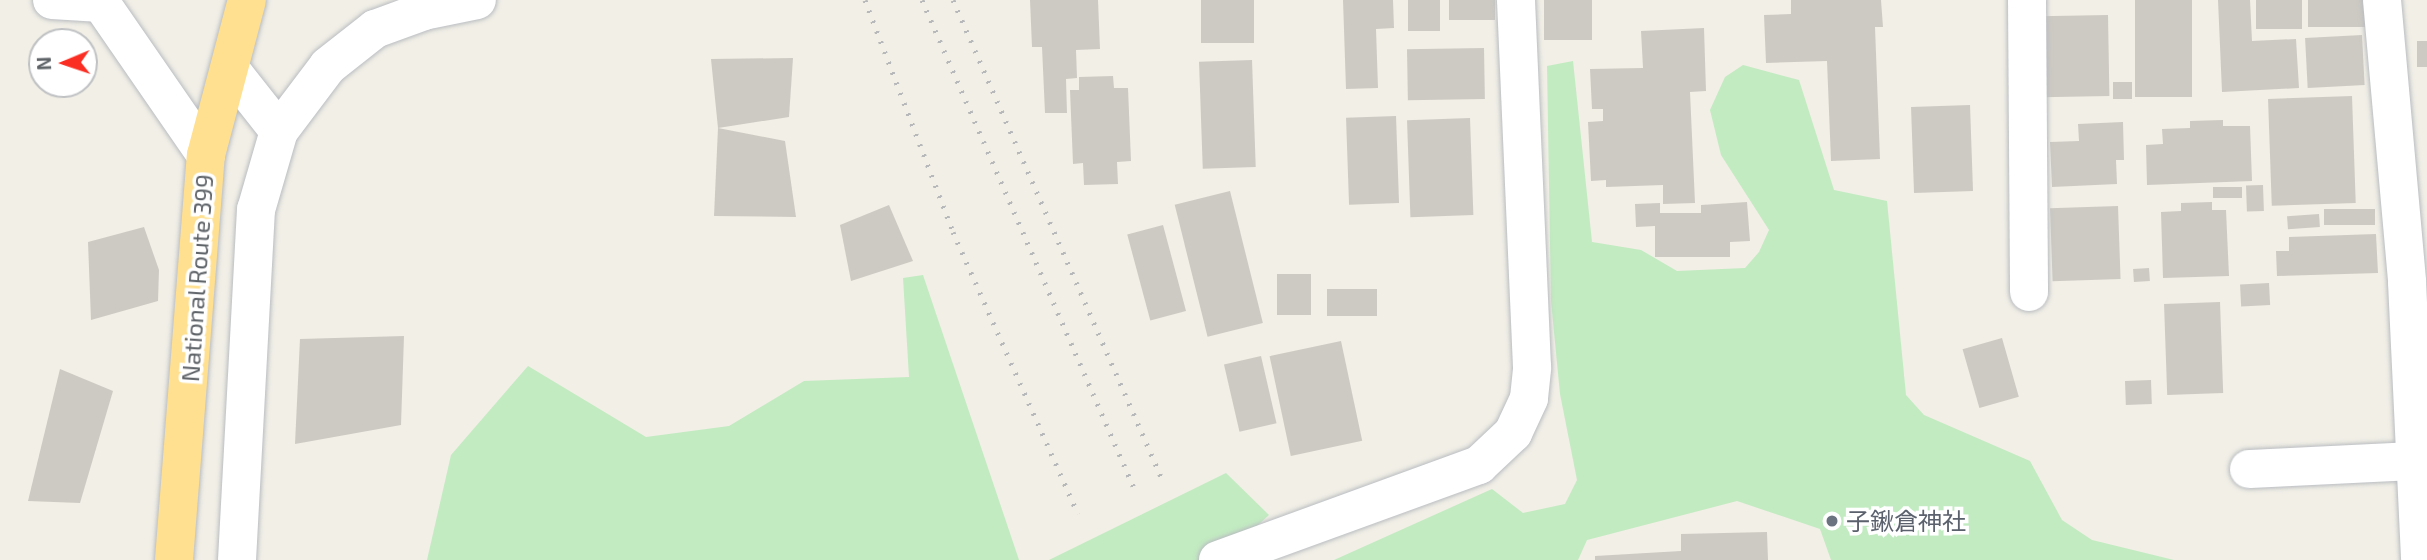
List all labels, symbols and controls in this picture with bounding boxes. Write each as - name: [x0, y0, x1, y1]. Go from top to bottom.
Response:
- north arrow: [28, 28, 98, 98]
- text: N: [32, 56, 55, 71]
- street label: National Route 399: [175, 173, 219, 383]
- place label: 子鍬倉神社: [1846, 507, 1966, 535]
- marker: 子鍬倉神社: [1824, 513, 1840, 529]

